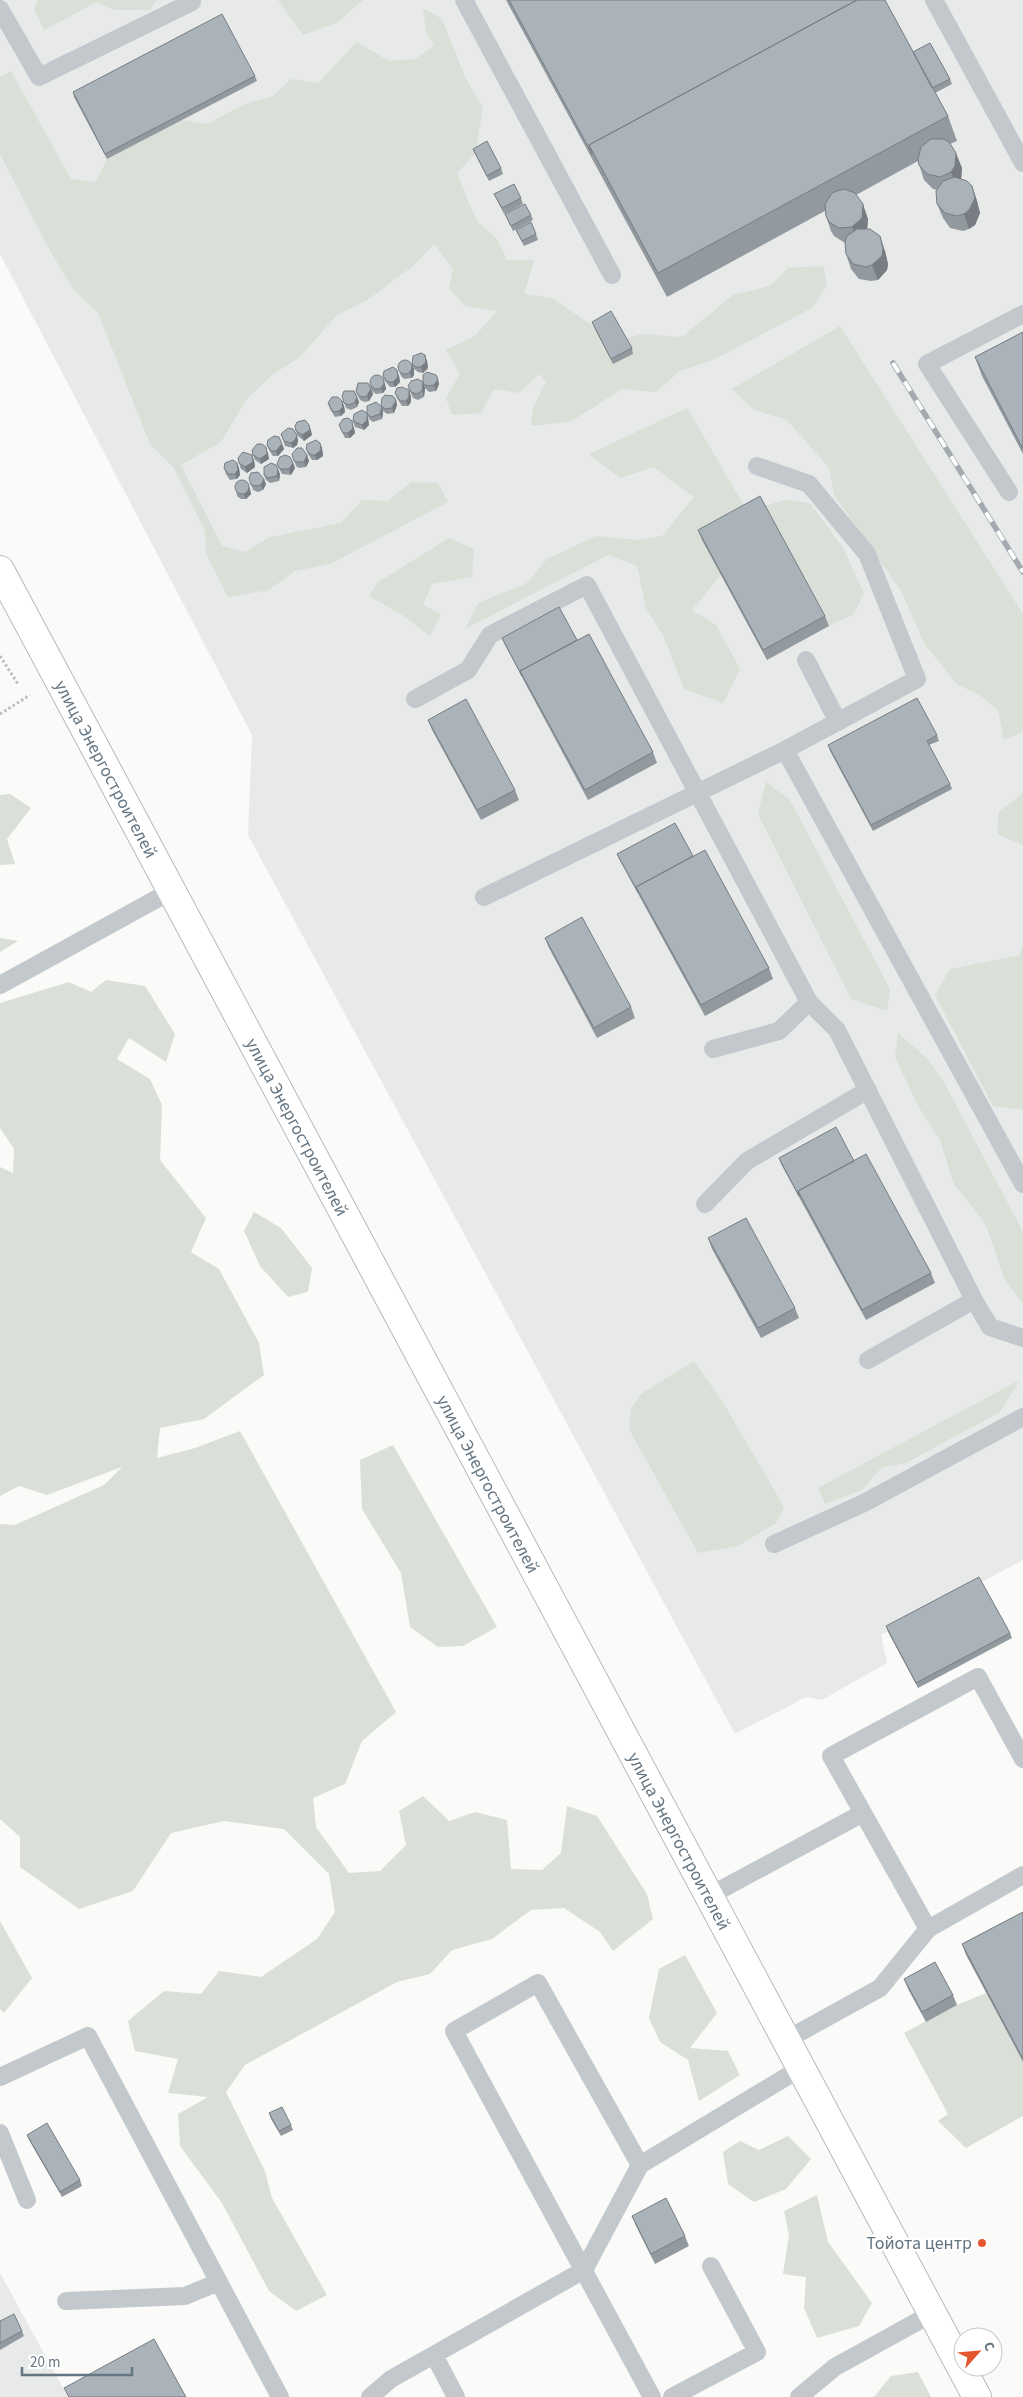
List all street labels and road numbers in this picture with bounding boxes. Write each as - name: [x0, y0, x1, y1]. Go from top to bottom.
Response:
- street label: улица Энергостроителей: [48, 676, 163, 863]
- street label: улица Энергостроителей: [239, 1034, 354, 1221]
- street label: улица Энергостроителей: [430, 1391, 545, 1578]
- street label: улица Энергостроителей: [621, 1748, 736, 1935]

